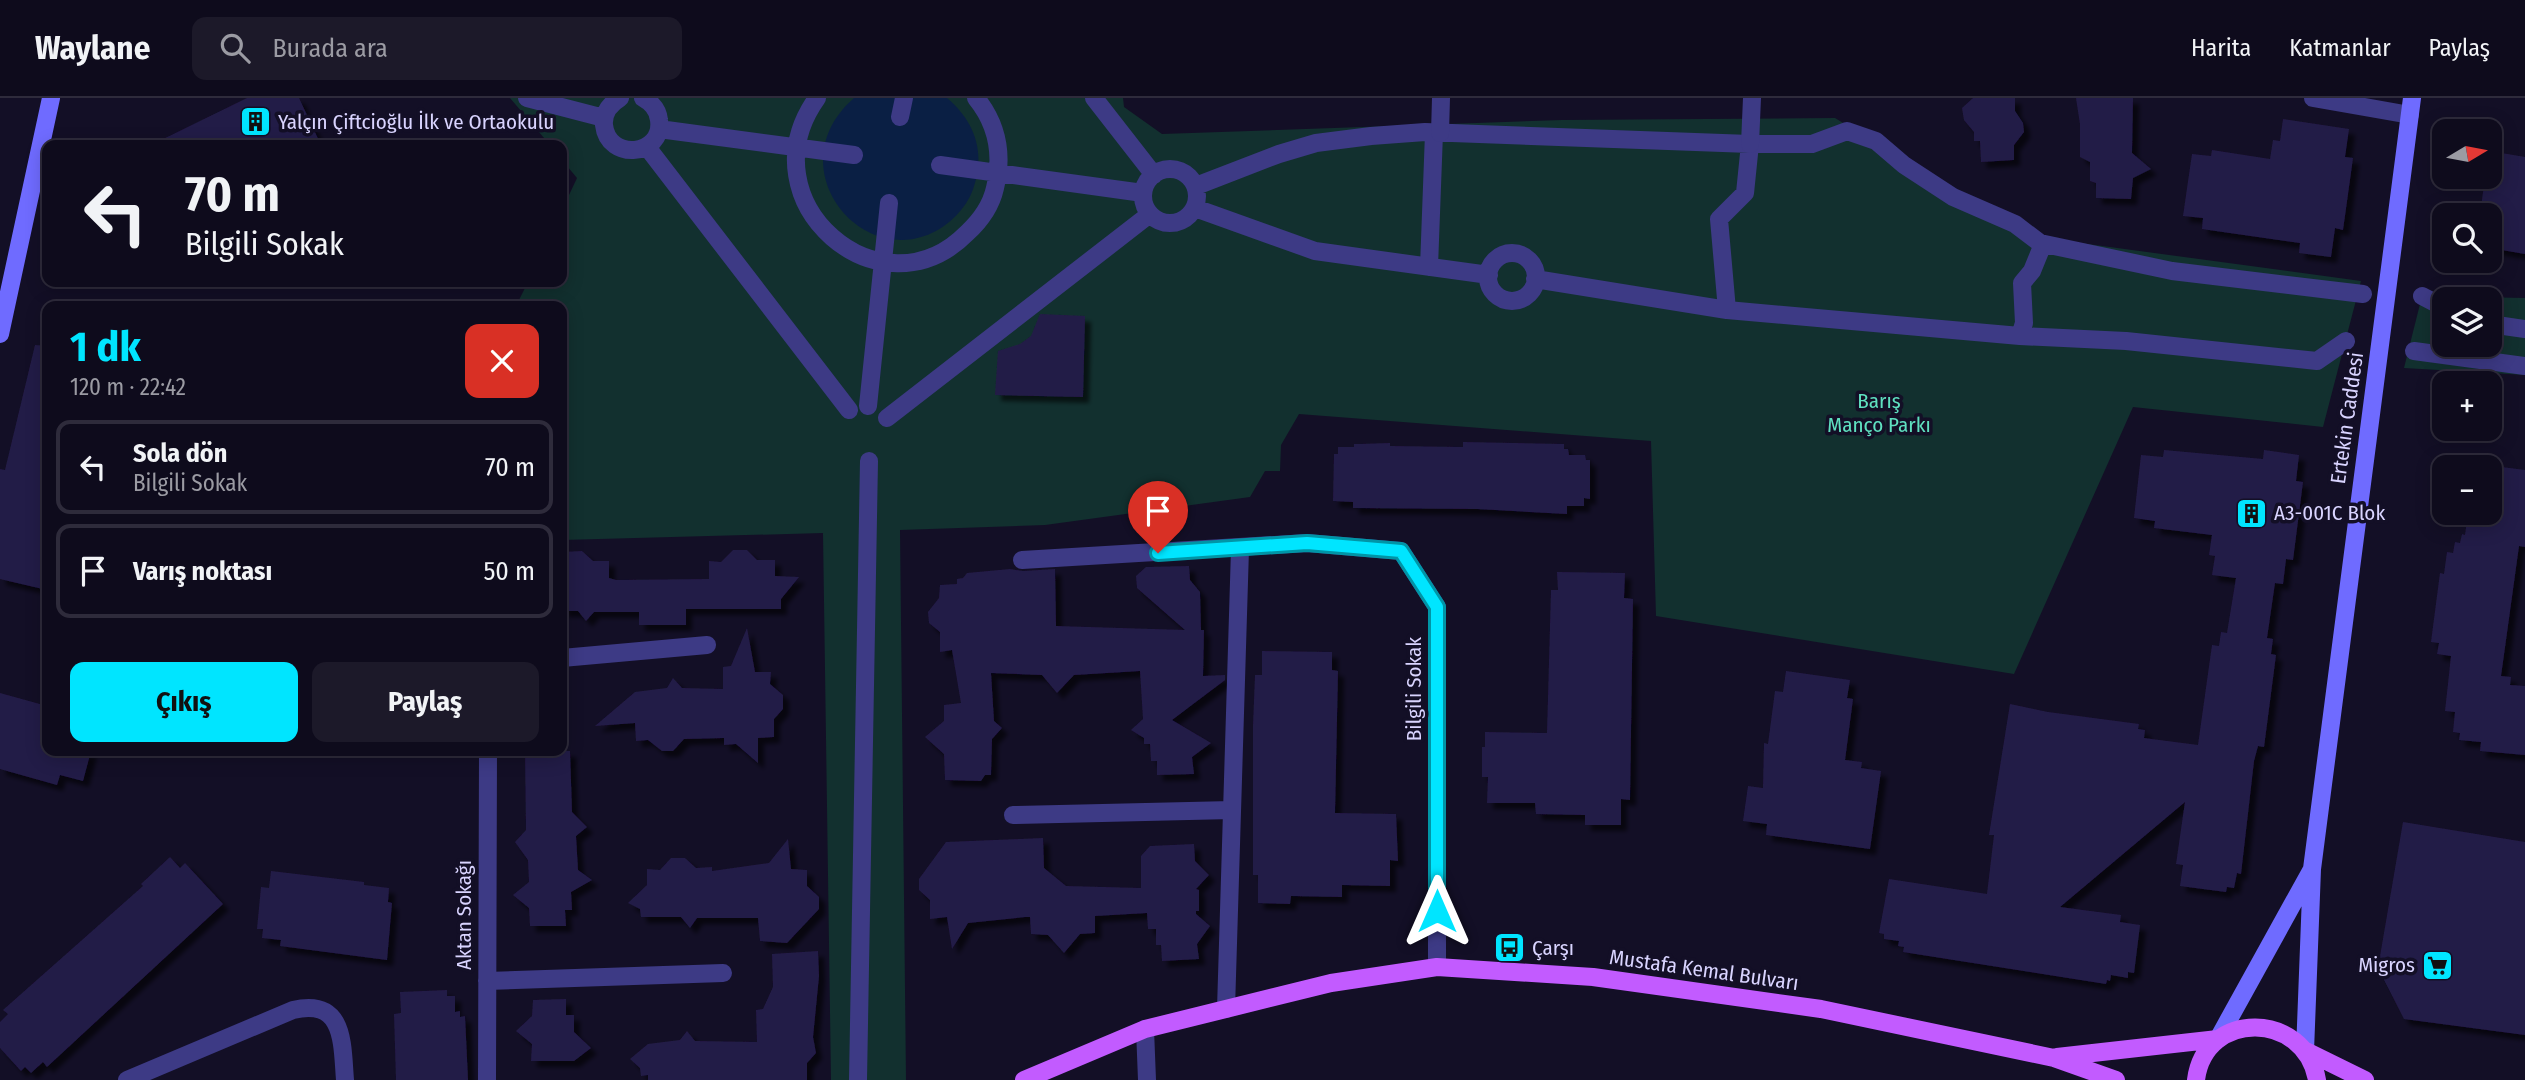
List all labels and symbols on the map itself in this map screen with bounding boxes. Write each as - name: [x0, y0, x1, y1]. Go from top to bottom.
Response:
- building icon: Yalçın Çiftcioğlu İlk ve Ortaokulu: [238, 105, 272, 139]
- place label: Yalçın Çiftcioğlu İlk ve Ortaokulu: [278, 109, 554, 135]
- north arrow: [2432, 119, 2502, 189]
- street label: Ertekin Caddesi: [2325, 350, 2369, 486]
- park label: Barış Manço Parkı: [1827, 388, 1931, 438]
- pin: [1128, 481, 1188, 553]
- building icon: A3-001C Blok: [2234, 496, 2268, 530]
- place label: A3-001C Blok: [2274, 500, 2385, 526]
- street label: Bilgili Sokak: [1401, 637, 1427, 741]
- street label: Aktan Sokağı: [451, 860, 477, 970]
- position arrow: [1400, 874, 1474, 948]
- bus stop icon: Çarşı: [1492, 931, 1526, 965]
- place label: Çarşı: [1532, 935, 1574, 961]
- street label: Mustafa Kemal Bulvarı: [1608, 944, 1800, 996]
- supermarket icon: Migros: [2421, 948, 2455, 982]
- place label: Migros: [2358, 952, 2415, 978]

